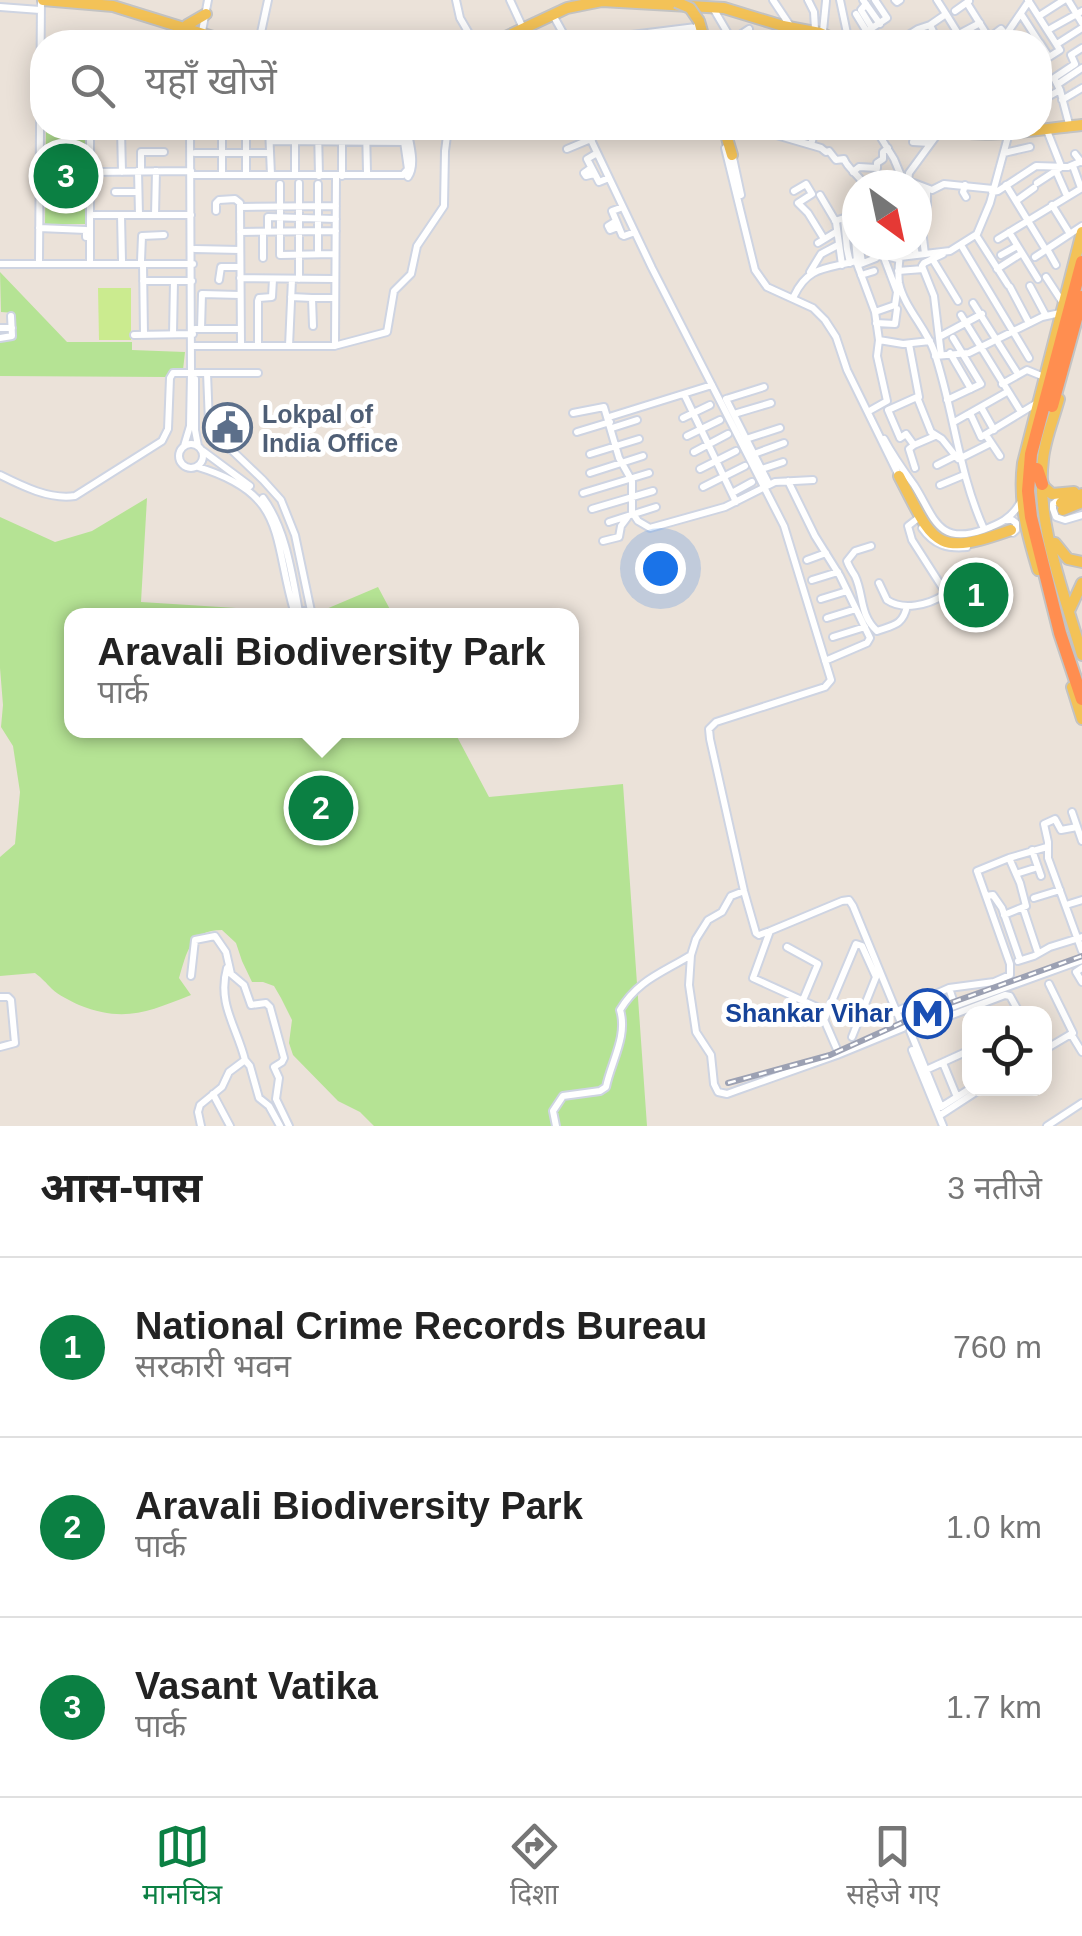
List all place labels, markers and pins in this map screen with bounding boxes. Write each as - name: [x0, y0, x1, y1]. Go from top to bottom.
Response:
- pin: 3: [34, 138, 98, 214]
- place label: Lokpal of India Office: [262, 400, 398, 457]
- public building icon: Lokpal of India Office: [201, 402, 253, 454]
- pin: 1: [944, 558, 1008, 632]
- pin: 2: [288, 770, 354, 846]
- metro station icon: Shankar Vihar: [902, 987, 954, 1039]
- place label: Shankar Vihar: [725, 999, 893, 1027]

